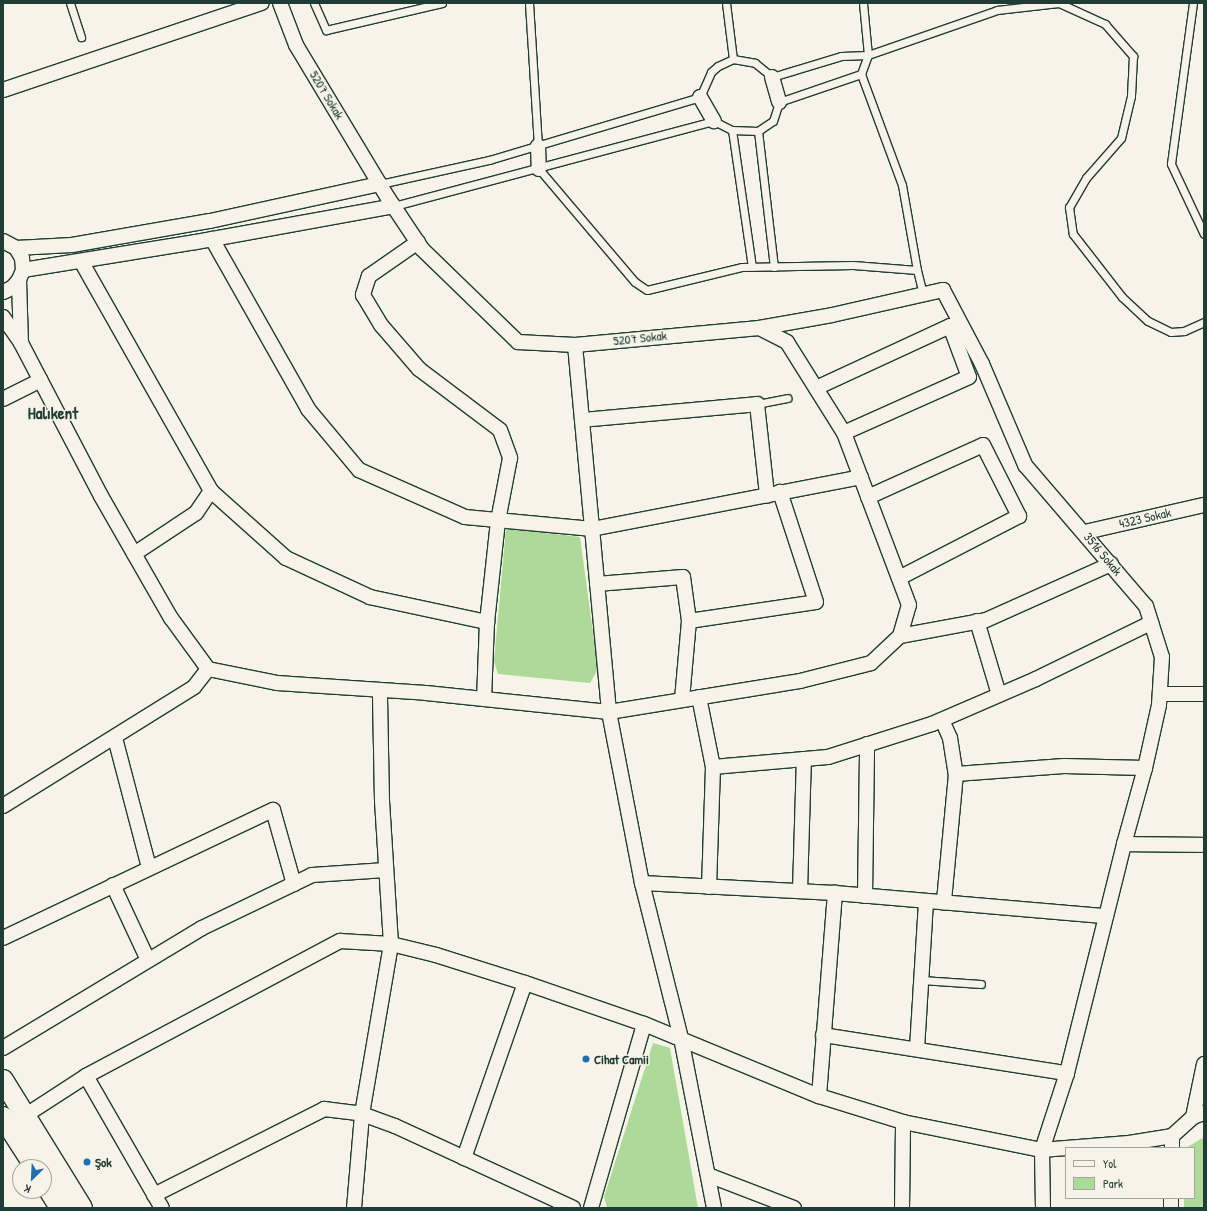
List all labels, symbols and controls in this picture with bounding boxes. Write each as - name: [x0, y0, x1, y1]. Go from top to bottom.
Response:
- street label: 5207 Sokak: [306, 68, 348, 122]
- street label: 5207 Sokak: [612, 327, 668, 349]
- district label: Halıkent: [28, 403, 78, 423]
- street label: 4323 Sokak: [1118, 504, 1172, 532]
- street label: 3516 Sokak: [1081, 529, 1125, 579]
- place label: Cihat Camii: [594, 1051, 649, 1067]
- marker: Cihat Camii: [581, 1054, 591, 1064]
- legend: [1065, 1147, 1195, 1199]
- place label: Şok: [95, 1154, 112, 1170]
- text: Yol: [1103, 1155, 1116, 1172]
- marker: Şok: [82, 1157, 92, 1167]
- north arrow: [12, 1159, 52, 1199]
- text: Park: [1103, 1175, 1123, 1192]
- text: K: [22, 1181, 33, 1197]

